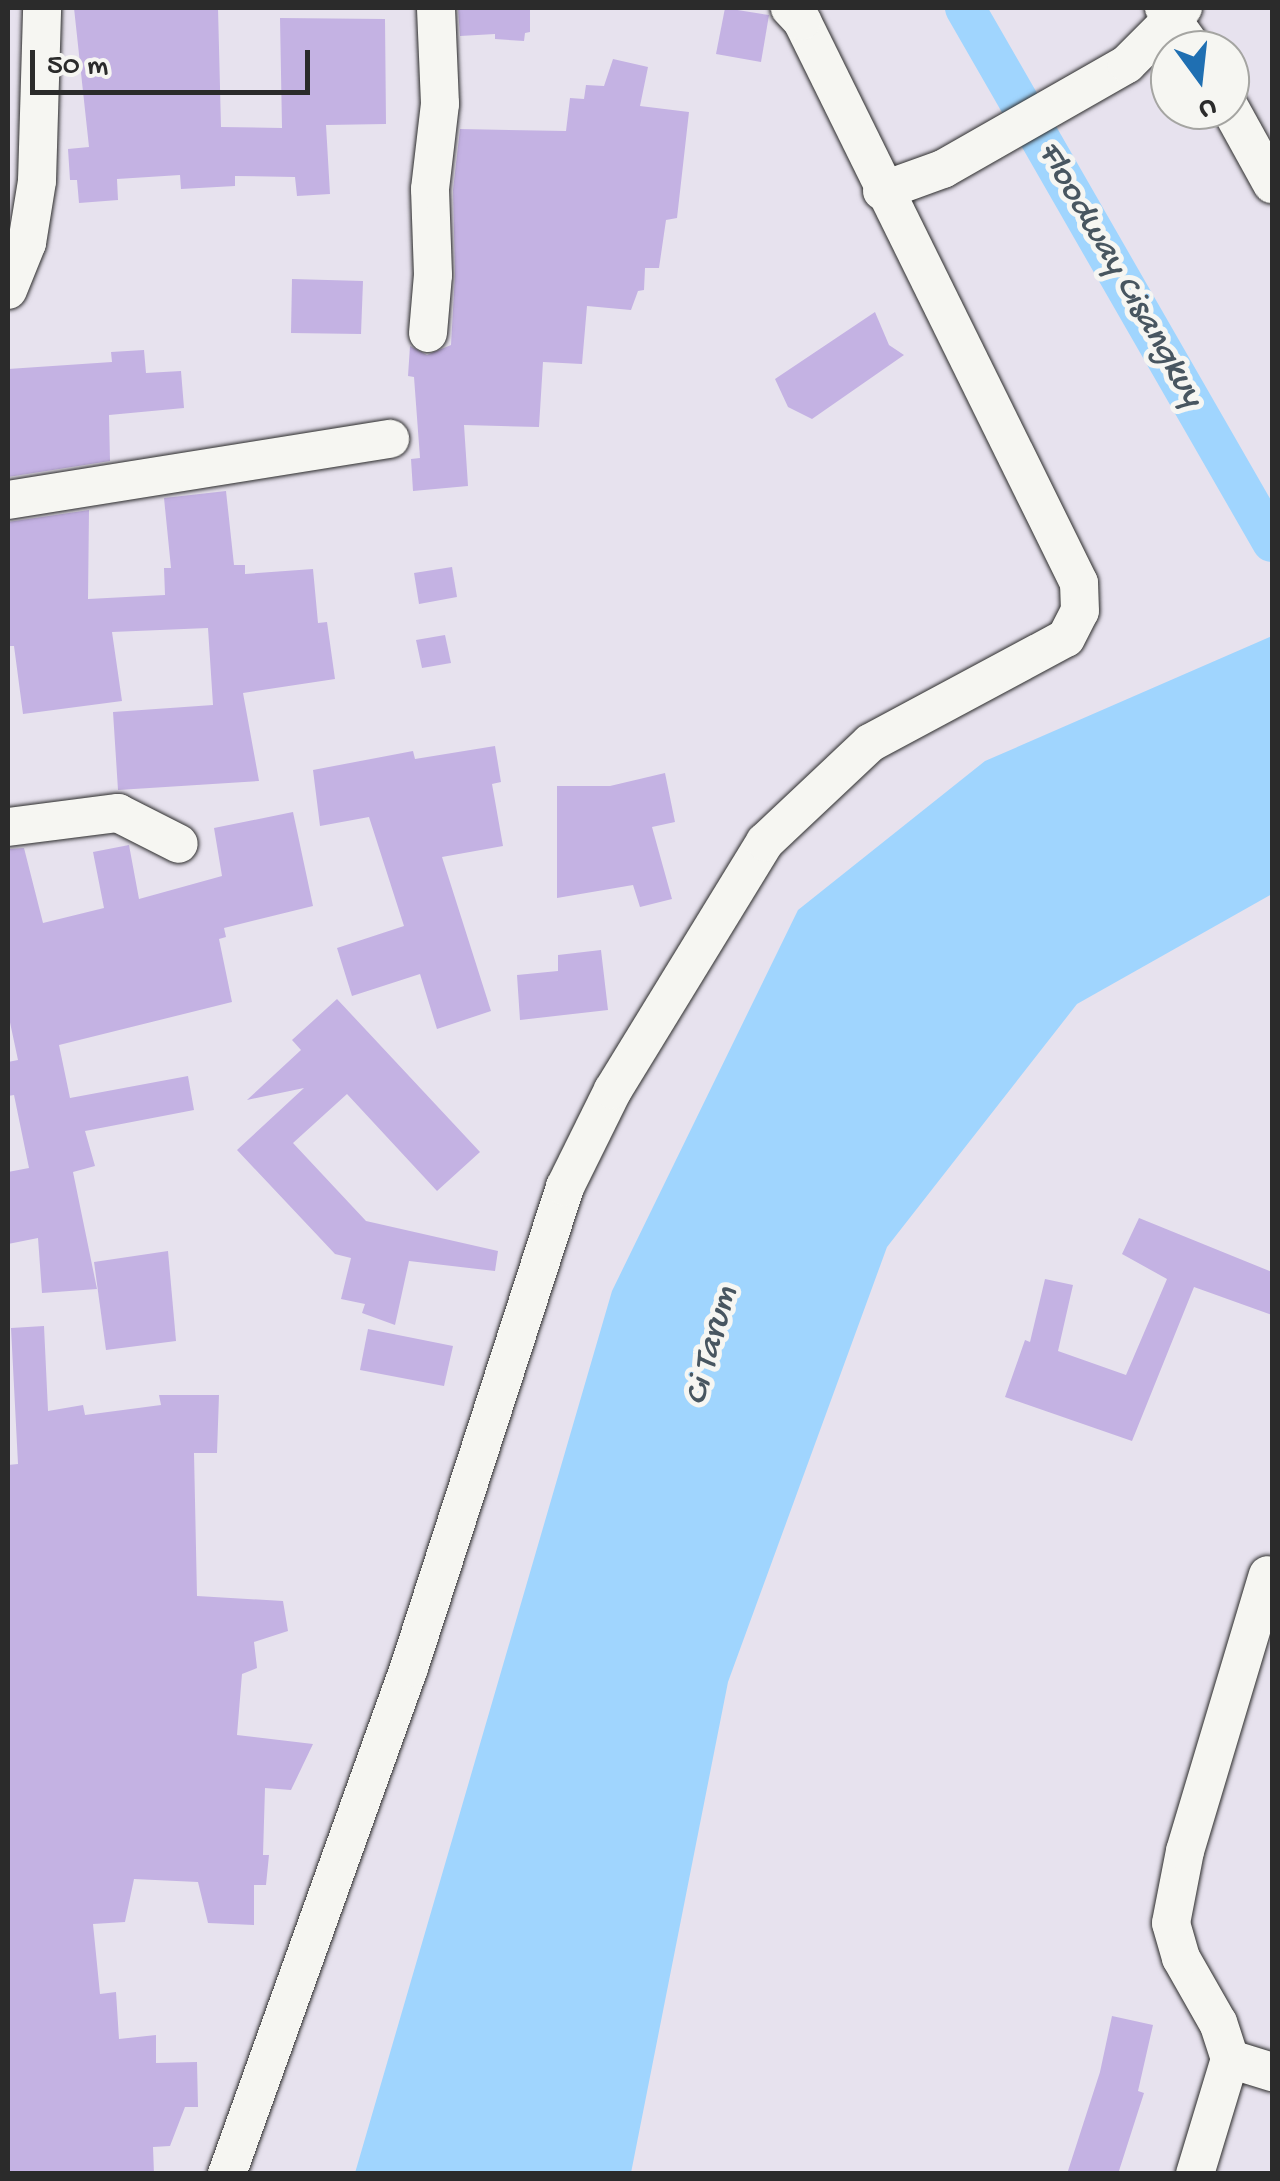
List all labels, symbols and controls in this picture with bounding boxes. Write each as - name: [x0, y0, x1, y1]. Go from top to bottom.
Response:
- scale bar: [35, 30, 315, 92]
- north arrow: [1150, 30, 1250, 130]
- text: 50 m: [47, 50, 108, 85]
- text: U: [1195, 89, 1219, 126]
- water label: Floodway Cisangkuy: [1026, 135, 1212, 415]
- water label: Ci Tarum: [677, 1282, 749, 1410]

